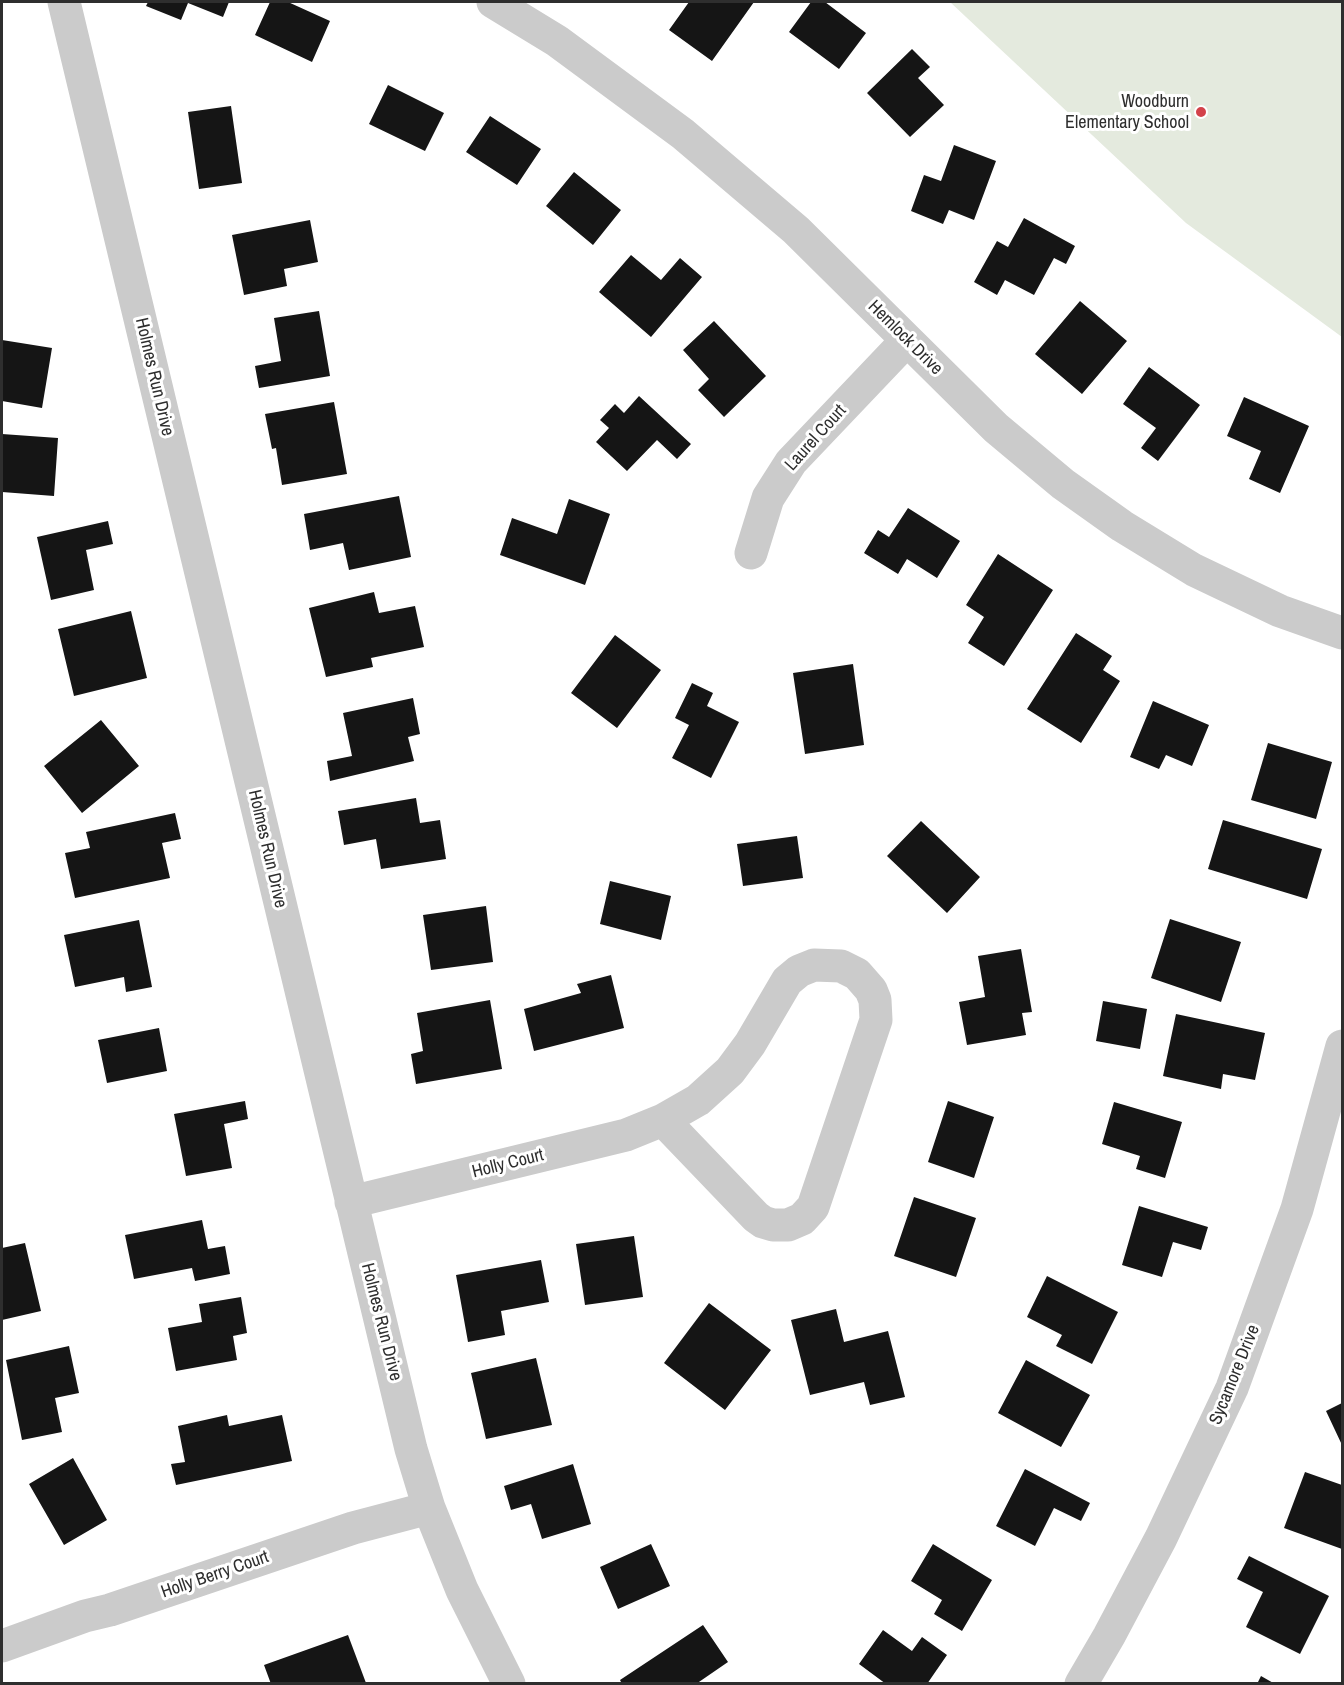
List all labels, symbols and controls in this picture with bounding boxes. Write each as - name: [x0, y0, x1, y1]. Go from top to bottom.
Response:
- place label: Woodburn Elementary School: [1065, 91, 1189, 134]
- marker: Woodburn Elementary School: [1194, 105, 1208, 119]
- street label: Hemlock Drive: [863, 296, 947, 380]
- street label: Holmes Run Drive: [130, 316, 178, 438]
- street label: Laurel Court: [781, 401, 851, 475]
- street label: Holmes Run Drive: [243, 788, 291, 910]
- street label: Holly Court: [470, 1145, 546, 1183]
- street label: Holmes Run Drive: [356, 1261, 406, 1383]
- street label: Sycamore Drive: [1205, 1322, 1265, 1428]
- street label: Holly Berry Court: [158, 1546, 272, 1604]

